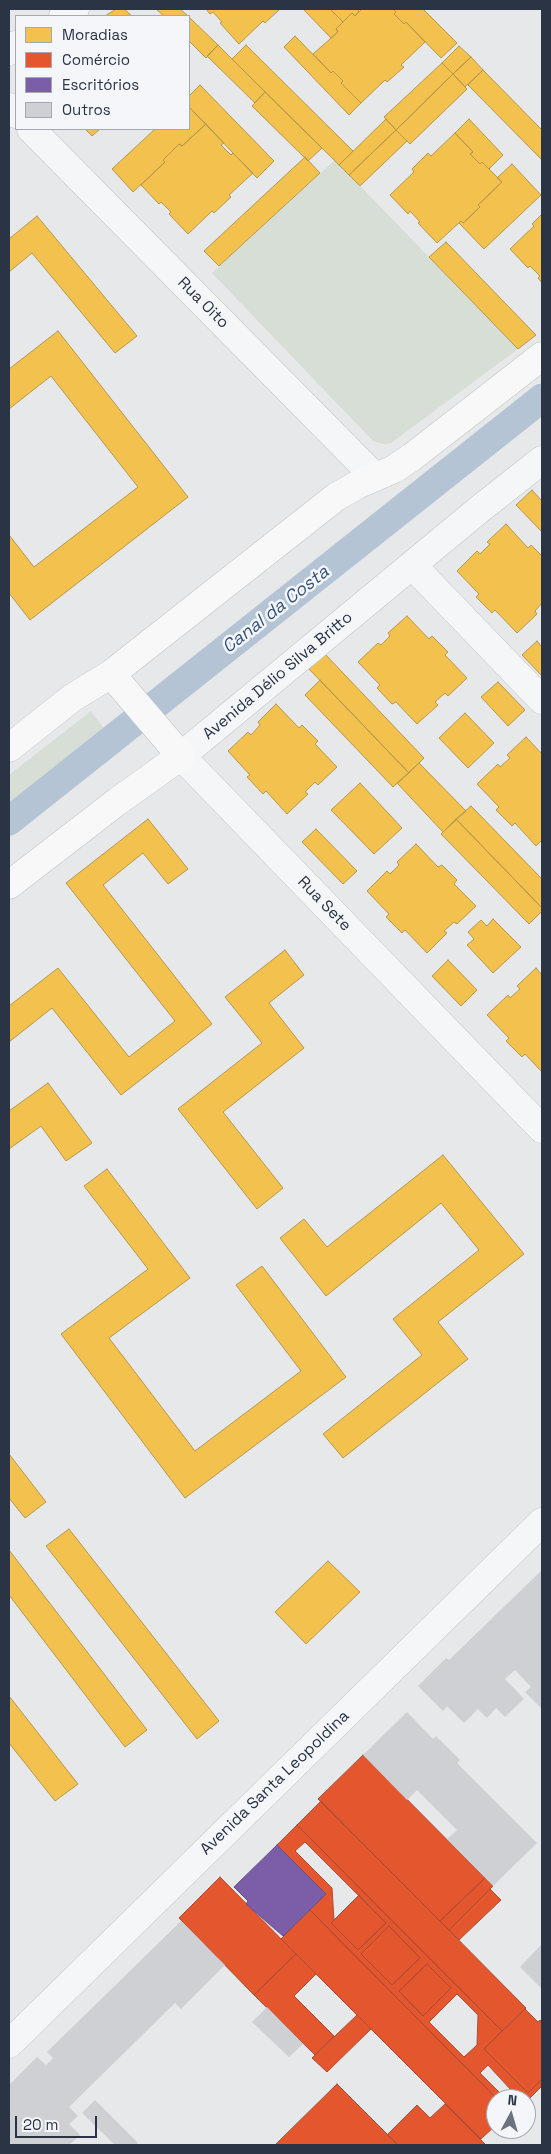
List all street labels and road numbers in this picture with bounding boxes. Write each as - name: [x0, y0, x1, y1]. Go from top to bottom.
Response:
- street label: Rua Oito: [173, 273, 233, 333]
- street label: Avenida Délio Silva Britto: [199, 608, 357, 744]
- street label: Rua Sete: [293, 873, 355, 935]
- street label: Avenida Santa Leopoldina: [197, 1707, 353, 1859]

